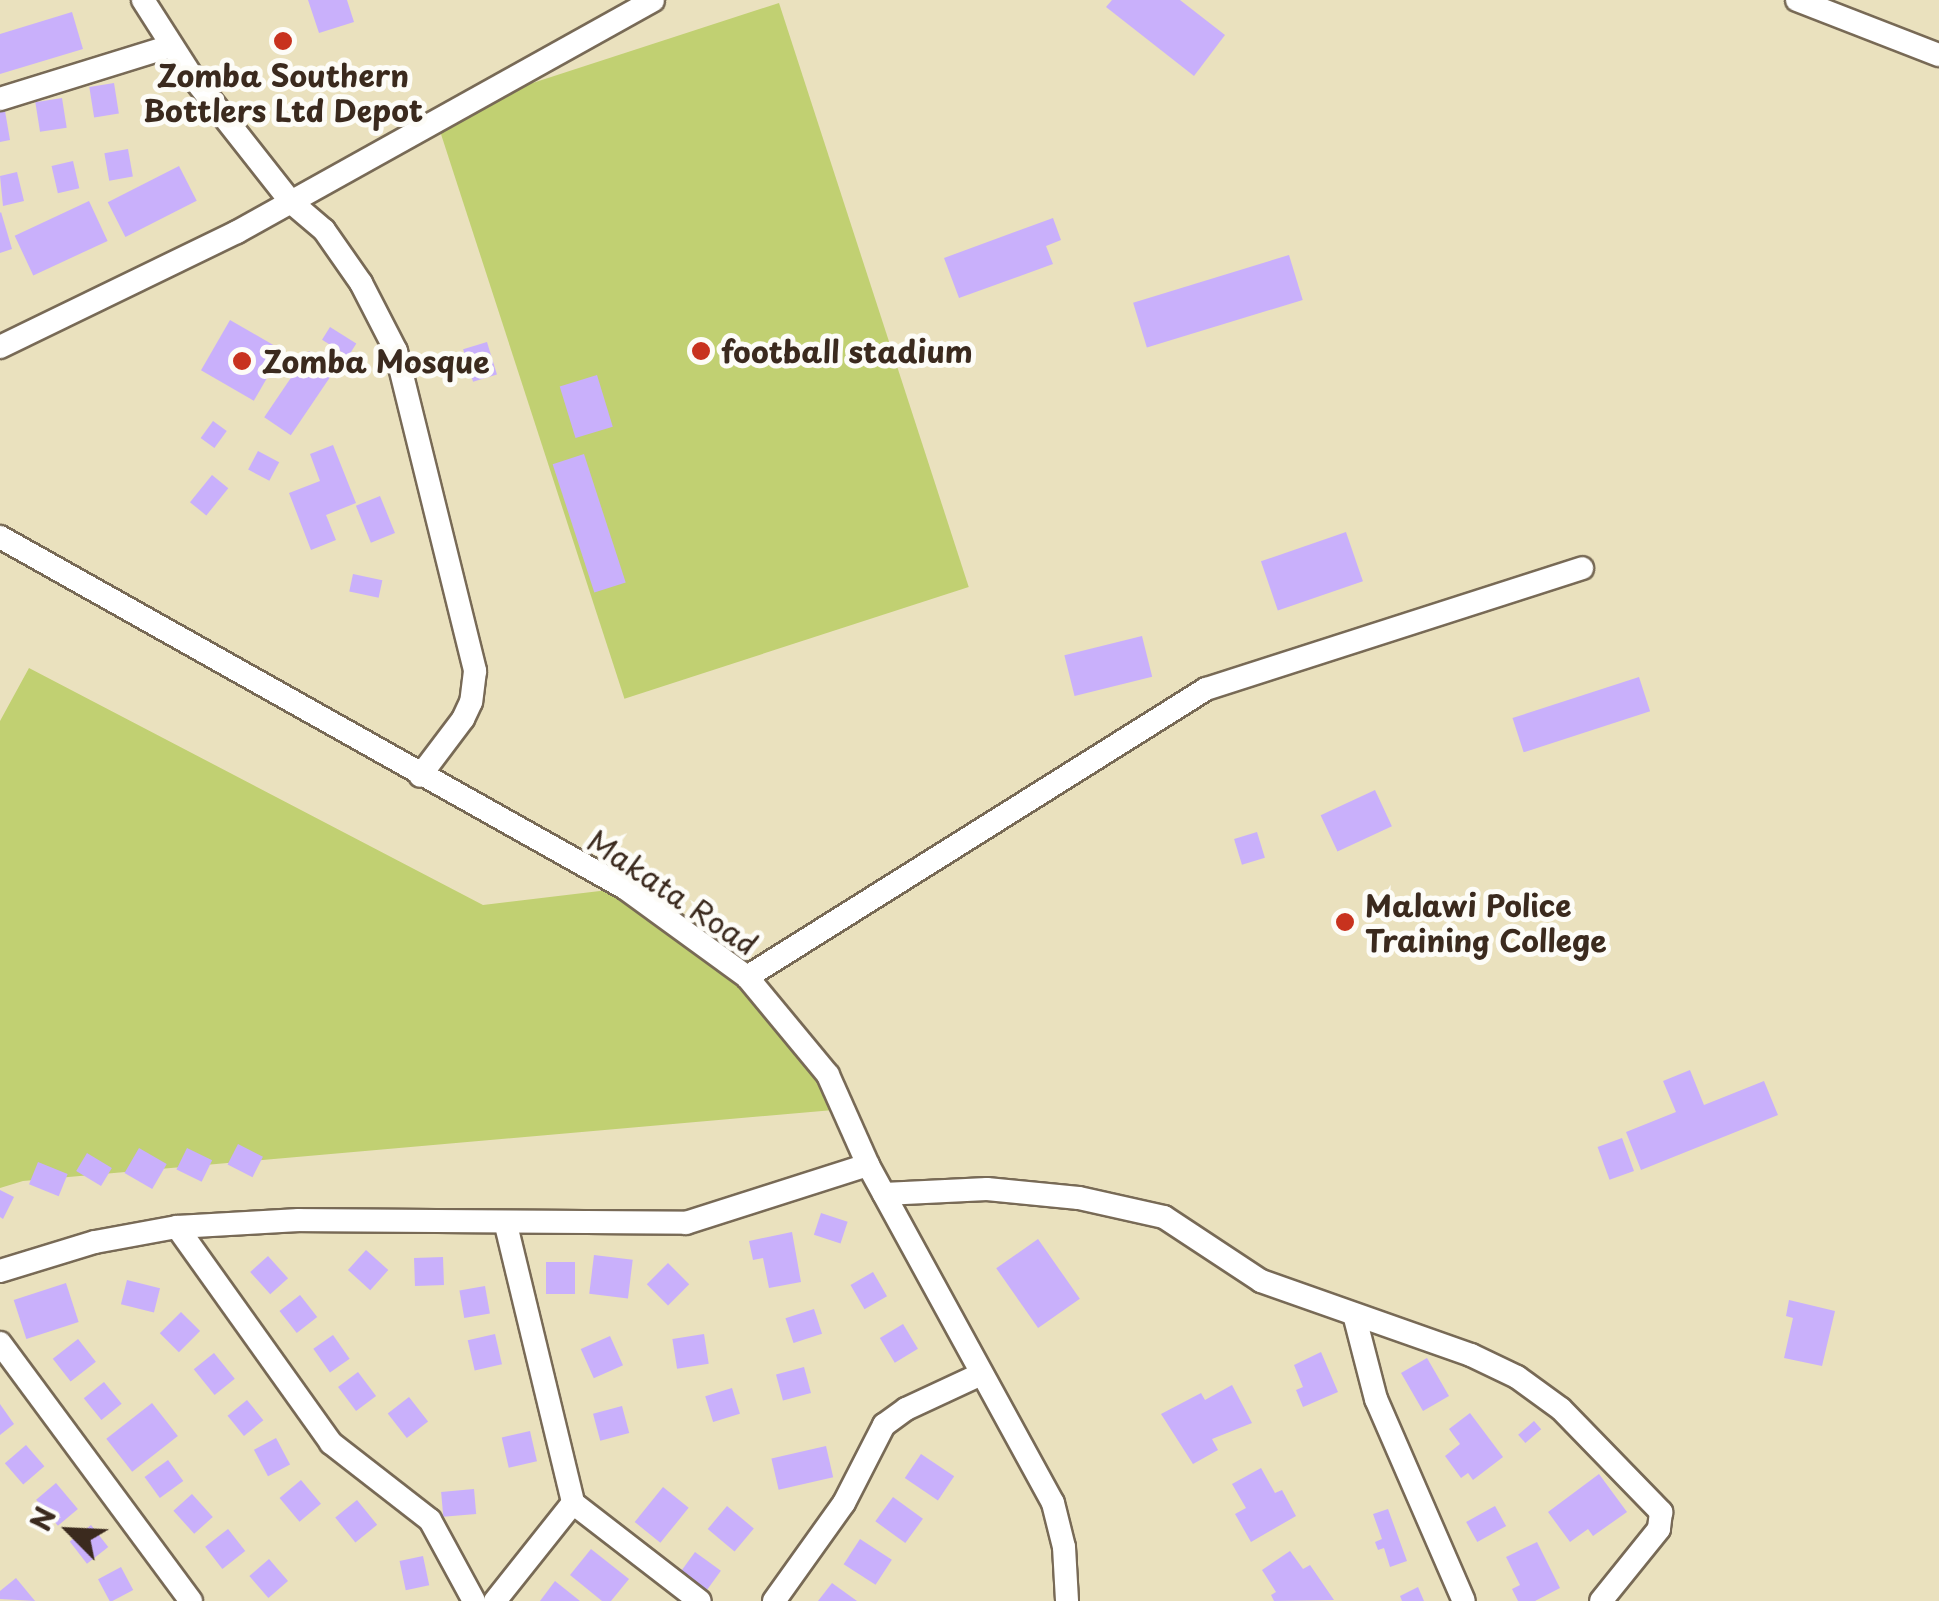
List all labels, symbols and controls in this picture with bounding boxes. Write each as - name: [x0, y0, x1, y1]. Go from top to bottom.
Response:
- marker: Zomba Southern Bottlers Ltd Depot: [272, 30, 294, 52]
- place label: Zomba Southern Bottlers Ltd Depot: [141, 57, 425, 128]
- place label: football stadium: [721, 333, 973, 369]
- marker: football stadium: [690, 340, 712, 362]
- place label: Zomba Mosque: [262, 343, 489, 379]
- marker: Zomba Mosque: [231, 350, 253, 372]
- street label: Makata Road: [582, 822, 764, 962]
- place label: Malawi Police Training College: [1365, 887, 1608, 958]
- marker: Malawi Police Training College: [1334, 911, 1356, 933]
- north arrow: [20, 1481, 120, 1581]
- text: N: [18, 1500, 66, 1537]

